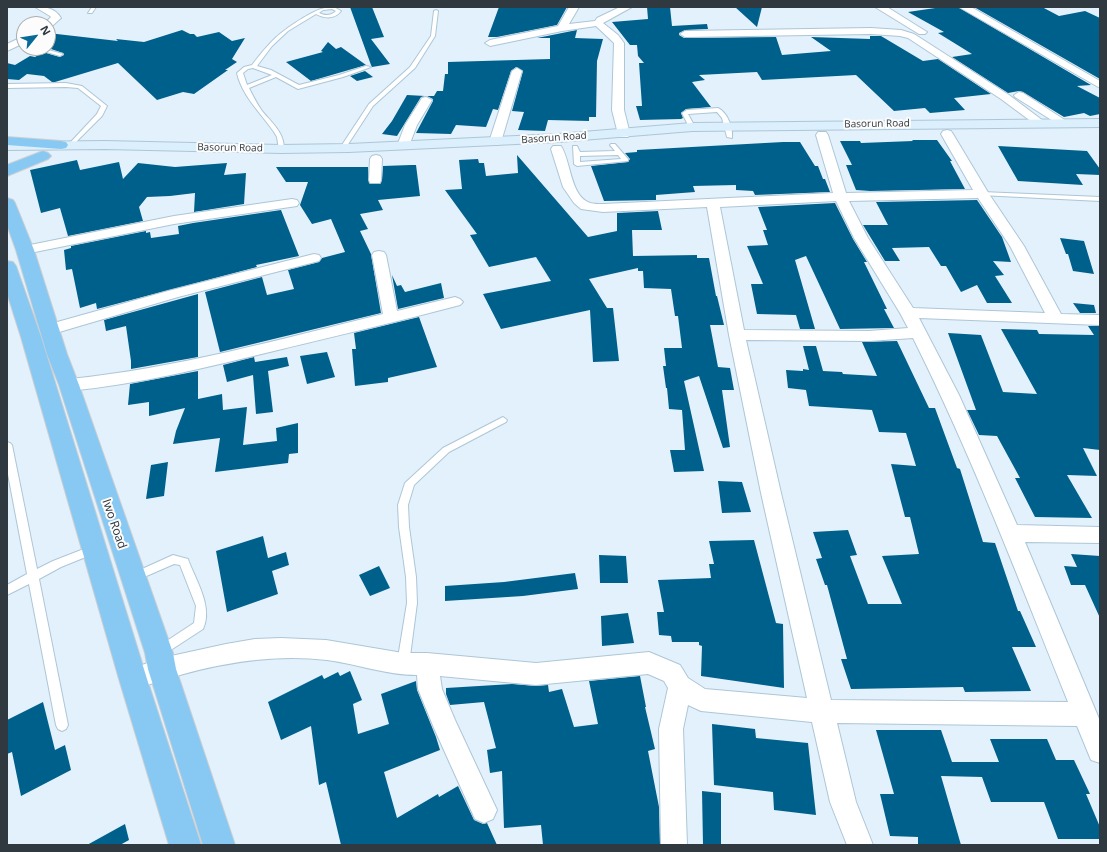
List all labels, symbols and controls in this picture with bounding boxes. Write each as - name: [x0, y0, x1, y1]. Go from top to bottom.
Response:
- north arrow: [16, 16, 56, 56]
- text: N: [37, 23, 55, 38]
- street label: Basorun Road: [844, 117, 910, 131]
- street label: Basorun Road: [521, 130, 587, 146]
- street label: Basorun Road: [197, 141, 263, 155]
- street label: Iwo Road: [99, 497, 129, 551]

